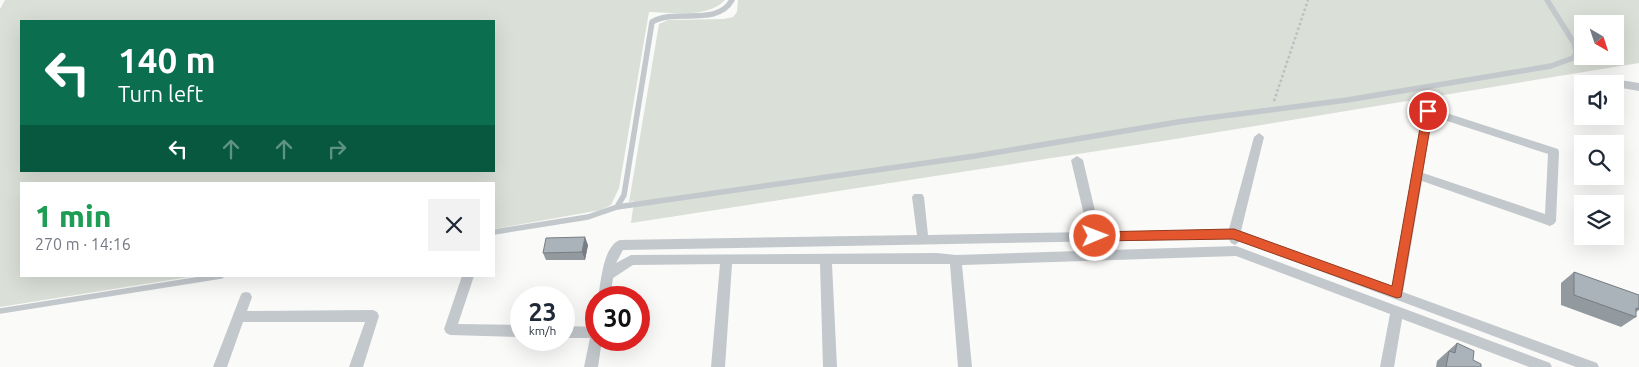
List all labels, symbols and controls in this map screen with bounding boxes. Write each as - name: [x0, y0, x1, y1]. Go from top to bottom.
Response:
- north arrow: [1574, 15, 1624, 65]
- map controls: [1574, 15, 1624, 245]
- icon: left: [35, 40, 100, 105]
- text: 140 m: [118, 40, 216, 80]
- button: sound: [1574, 75, 1624, 125]
- text: Turn left: [118, 81, 203, 106]
- pin: [1407, 90, 1449, 132]
- icon: arrive: [1414, 97, 1442, 125]
- icon: left: [164, 135, 192, 163]
- icon: ahead: [217, 135, 245, 163]
- icon: ahead: [270, 135, 298, 163]
- icon: right: [323, 135, 351, 163]
- button: search: [1574, 135, 1624, 185]
- button: layers: [1574, 195, 1624, 245]
- text: 1 min: [35, 199, 111, 233]
- button: close: [428, 199, 480, 251]
- position arrow: [1068, 209, 1120, 261]
- text: 270 m · 14:16: [35, 235, 131, 253]
- speed limit sign: 30: [585, 286, 650, 351]
- text: 23: [528, 298, 557, 326]
- text: km/h: [529, 324, 556, 337]

